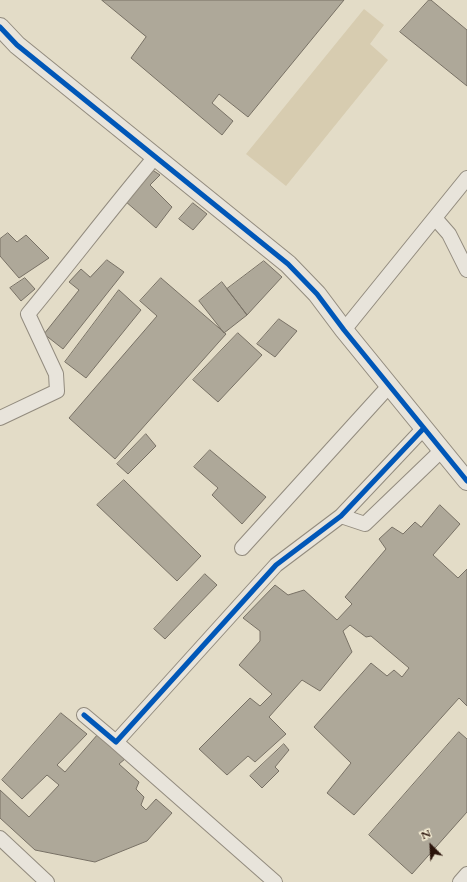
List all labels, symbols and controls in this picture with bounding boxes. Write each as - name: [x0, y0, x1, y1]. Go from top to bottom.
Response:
- north arrow: [411, 826, 451, 866]
- text: N: [418, 826, 433, 843]

